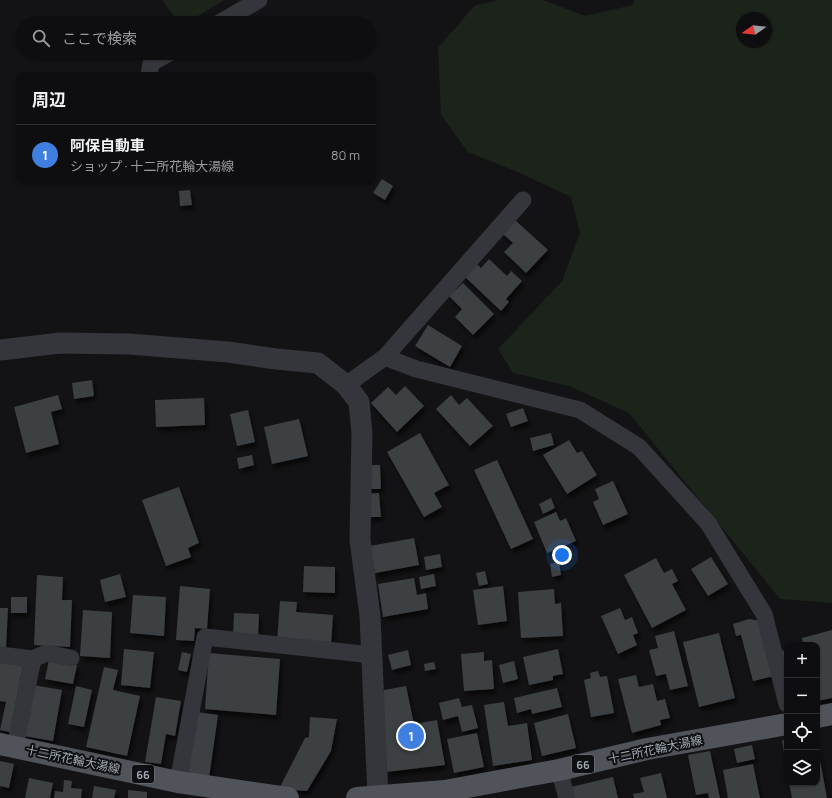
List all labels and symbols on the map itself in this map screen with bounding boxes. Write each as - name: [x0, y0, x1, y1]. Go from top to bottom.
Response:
- north arrow: [736, 12, 772, 48]
- your location: [552, 545, 572, 565]
- pin: 1: [398, 721, 424, 751]
- street label: 十二所花輪大湯線: [606, 731, 704, 767]
- street label: 十二所花輪大湯線: [24, 741, 122, 777]
- road number: 66: [572, 755, 594, 773]
- road number: 66: [132, 765, 154, 783]

